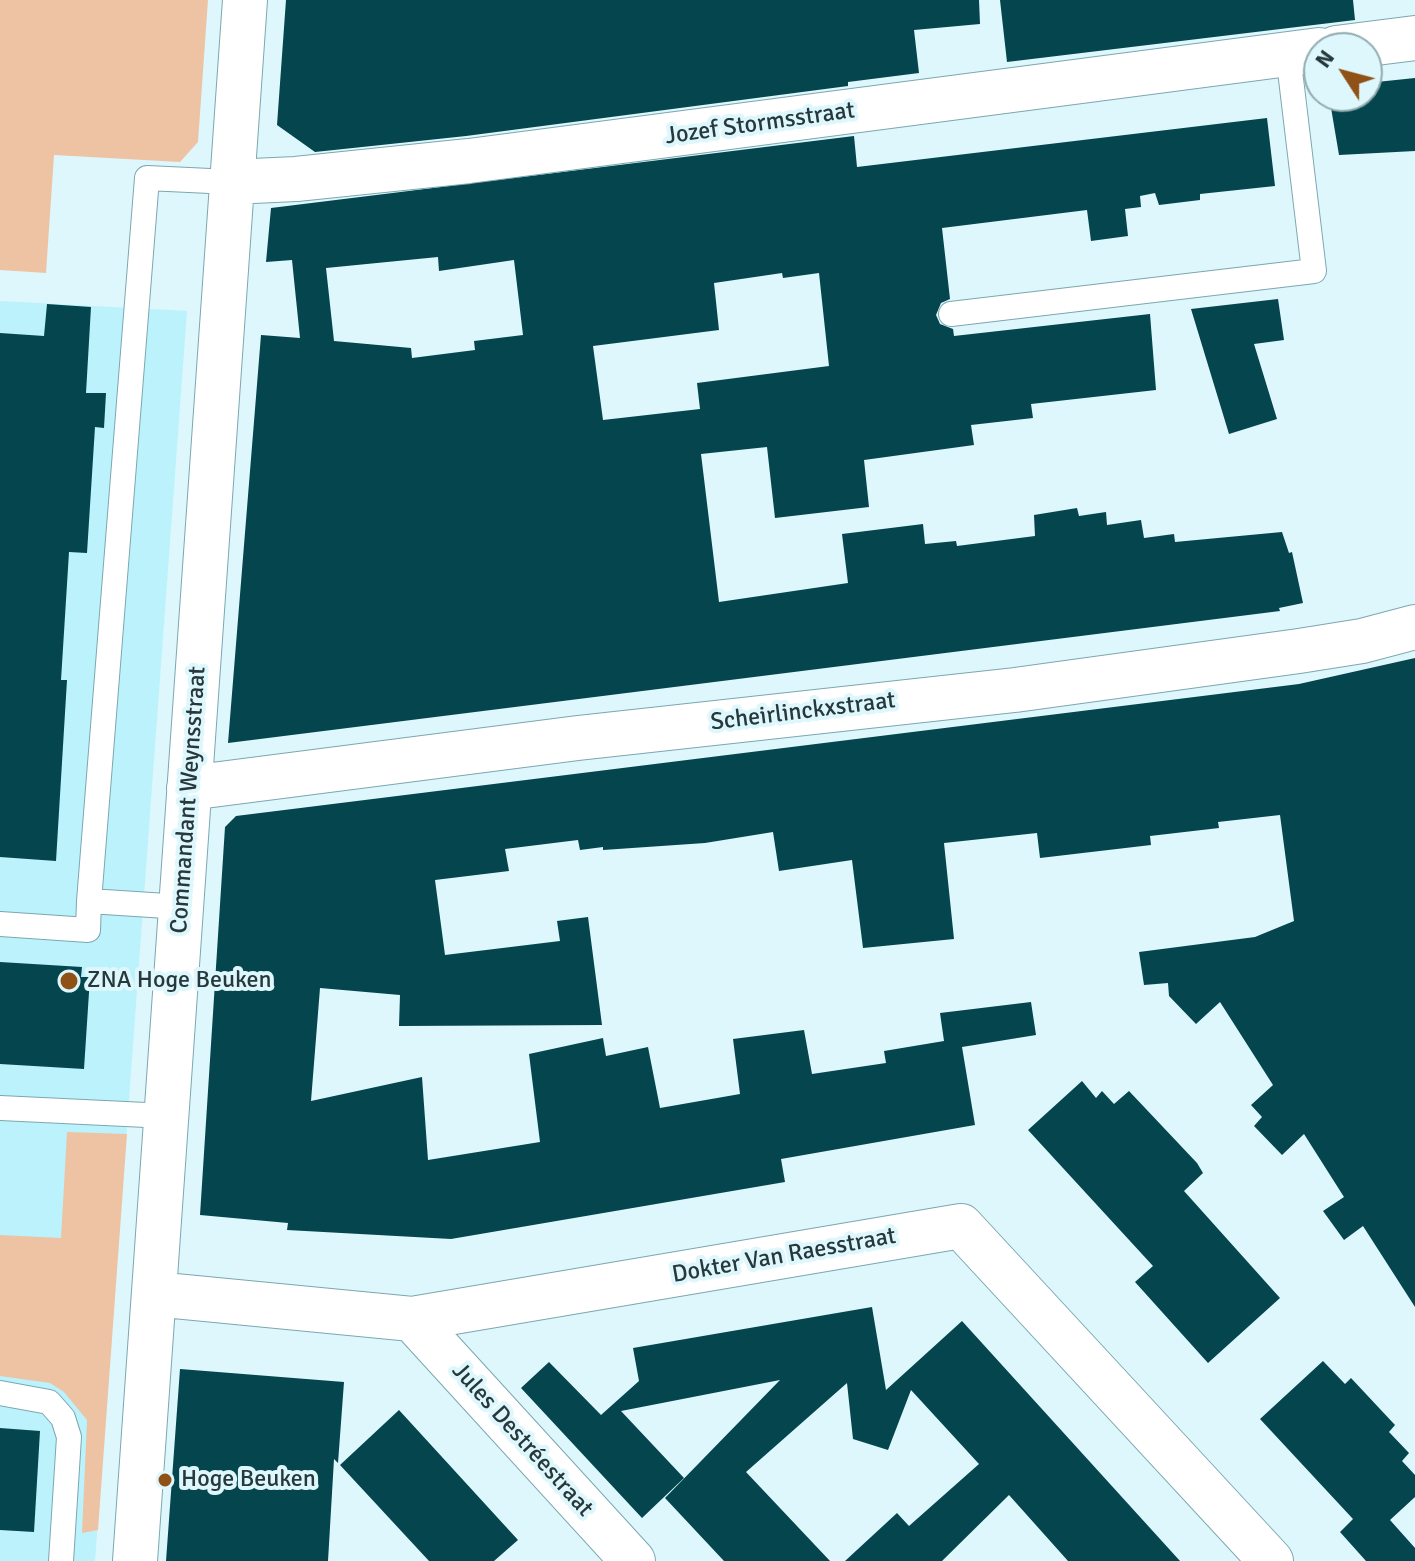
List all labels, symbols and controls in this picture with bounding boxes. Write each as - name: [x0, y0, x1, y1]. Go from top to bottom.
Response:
- north arrow: [1303, 32, 1383, 112]
- text: N: [1309, 45, 1340, 73]
- street label: Jozef Stormsstraat: [663, 96, 857, 152]
- street label: Commandant Weynsstraat: [165, 665, 213, 935]
- street label: Scheirlinckxstraat: [709, 686, 897, 738]
- place label: ZNA Hoge Beuken: [87, 967, 272, 995]
- marker: ZNA Hoge Beuken: [58, 970, 80, 992]
- street label: Dokter Van Raesstraat: [670, 1222, 898, 1290]
- street label: Jules Destréestraat: [445, 1357, 599, 1523]
- place label: Hoge Beuken: [181, 1466, 316, 1494]
- marker: Hoge Beuken: [156, 1471, 174, 1489]

